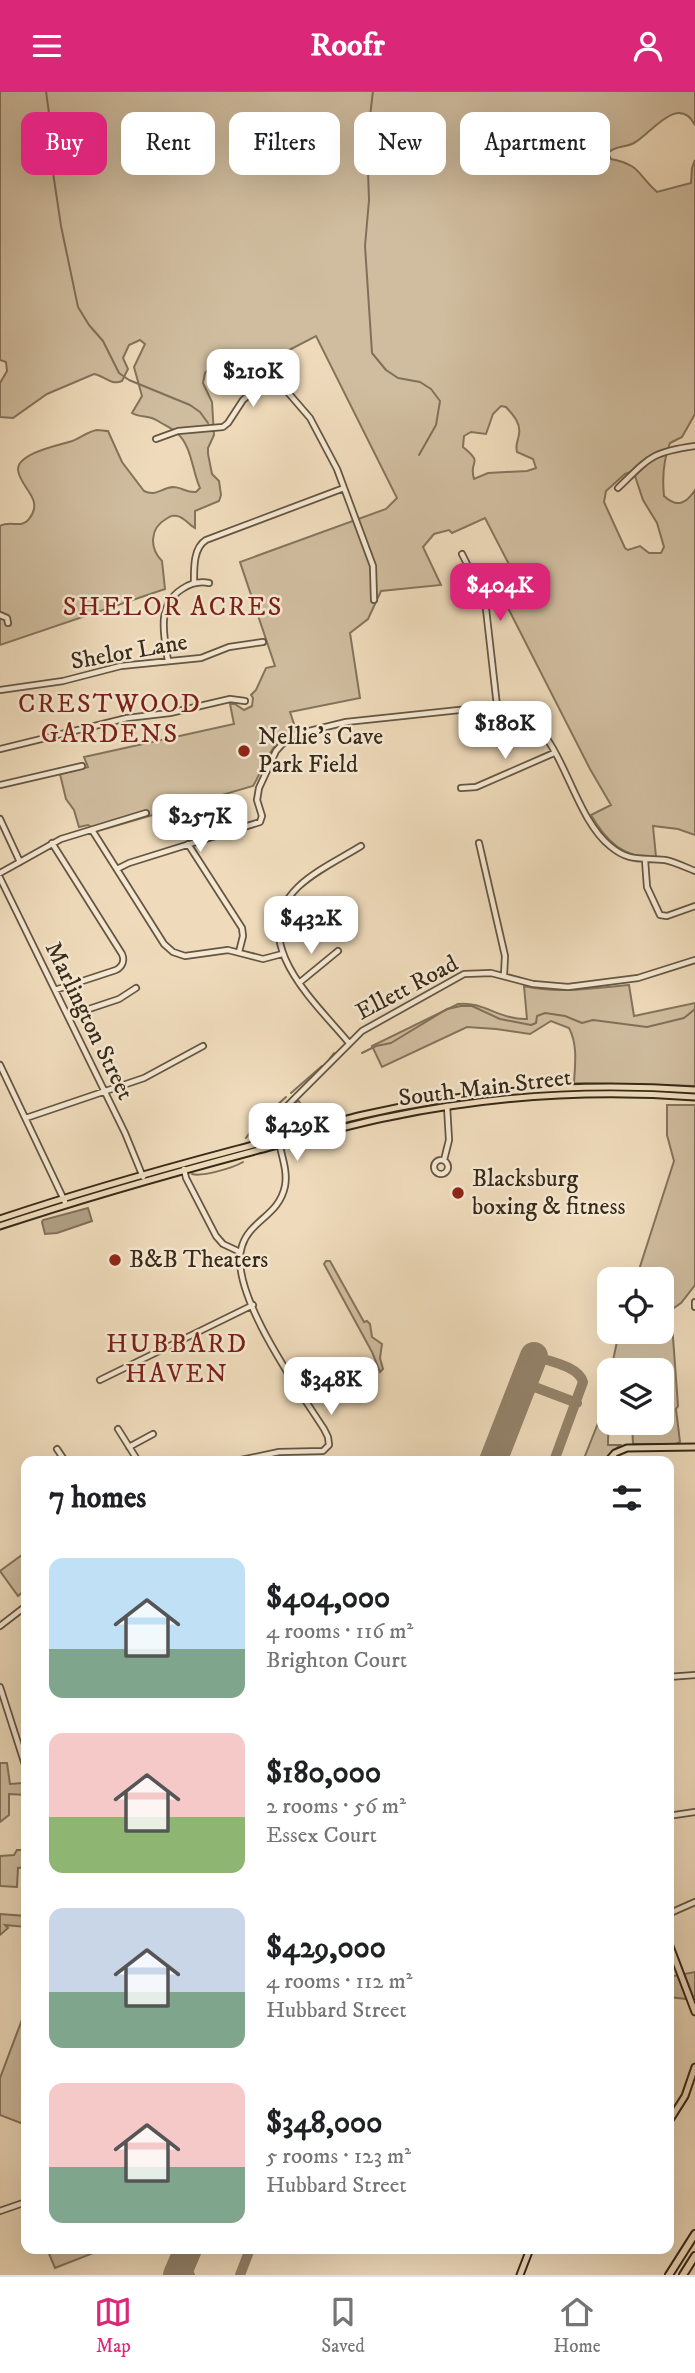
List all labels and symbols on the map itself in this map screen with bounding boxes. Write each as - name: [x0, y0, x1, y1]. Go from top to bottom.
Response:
- pin: $210K: [204, 349, 302, 409]
- pin: $404K: [451, 563, 549, 623]
- district label: SHELOR ACRES: [63, 591, 283, 624]
- street label: Shelor Lane: [68, 627, 190, 677]
- district label: CRESTWOOD GARDENS: [18, 688, 202, 751]
- pin: $180K: [456, 701, 554, 761]
- place label: Nellie's Cave Park Field: [258, 722, 383, 780]
- marker: Nellie's Cave Park Field: [236, 743, 252, 759]
- pin: $257K: [151, 795, 249, 854]
- pin: $432K: [262, 897, 360, 956]
- street label: Marlington Street: [38, 937, 140, 1105]
- street label: Ellett Road: [351, 949, 463, 1027]
- street label: South Main Street: [397, 1062, 574, 1113]
- pin: $429K: [248, 1103, 346, 1163]
- place label: Blacksburg boxing & fitness: [472, 1164, 626, 1222]
- marker: Blacksburg boxing & fitness: [450, 1185, 466, 1201]
- place label: B&B Theaters: [129, 1245, 268, 1275]
- marker: B&B Theaters: [107, 1252, 123, 1268]
- district label: HUBBARD HAVEN: [106, 1328, 248, 1391]
- pin: $348K: [282, 1357, 380, 1417]

